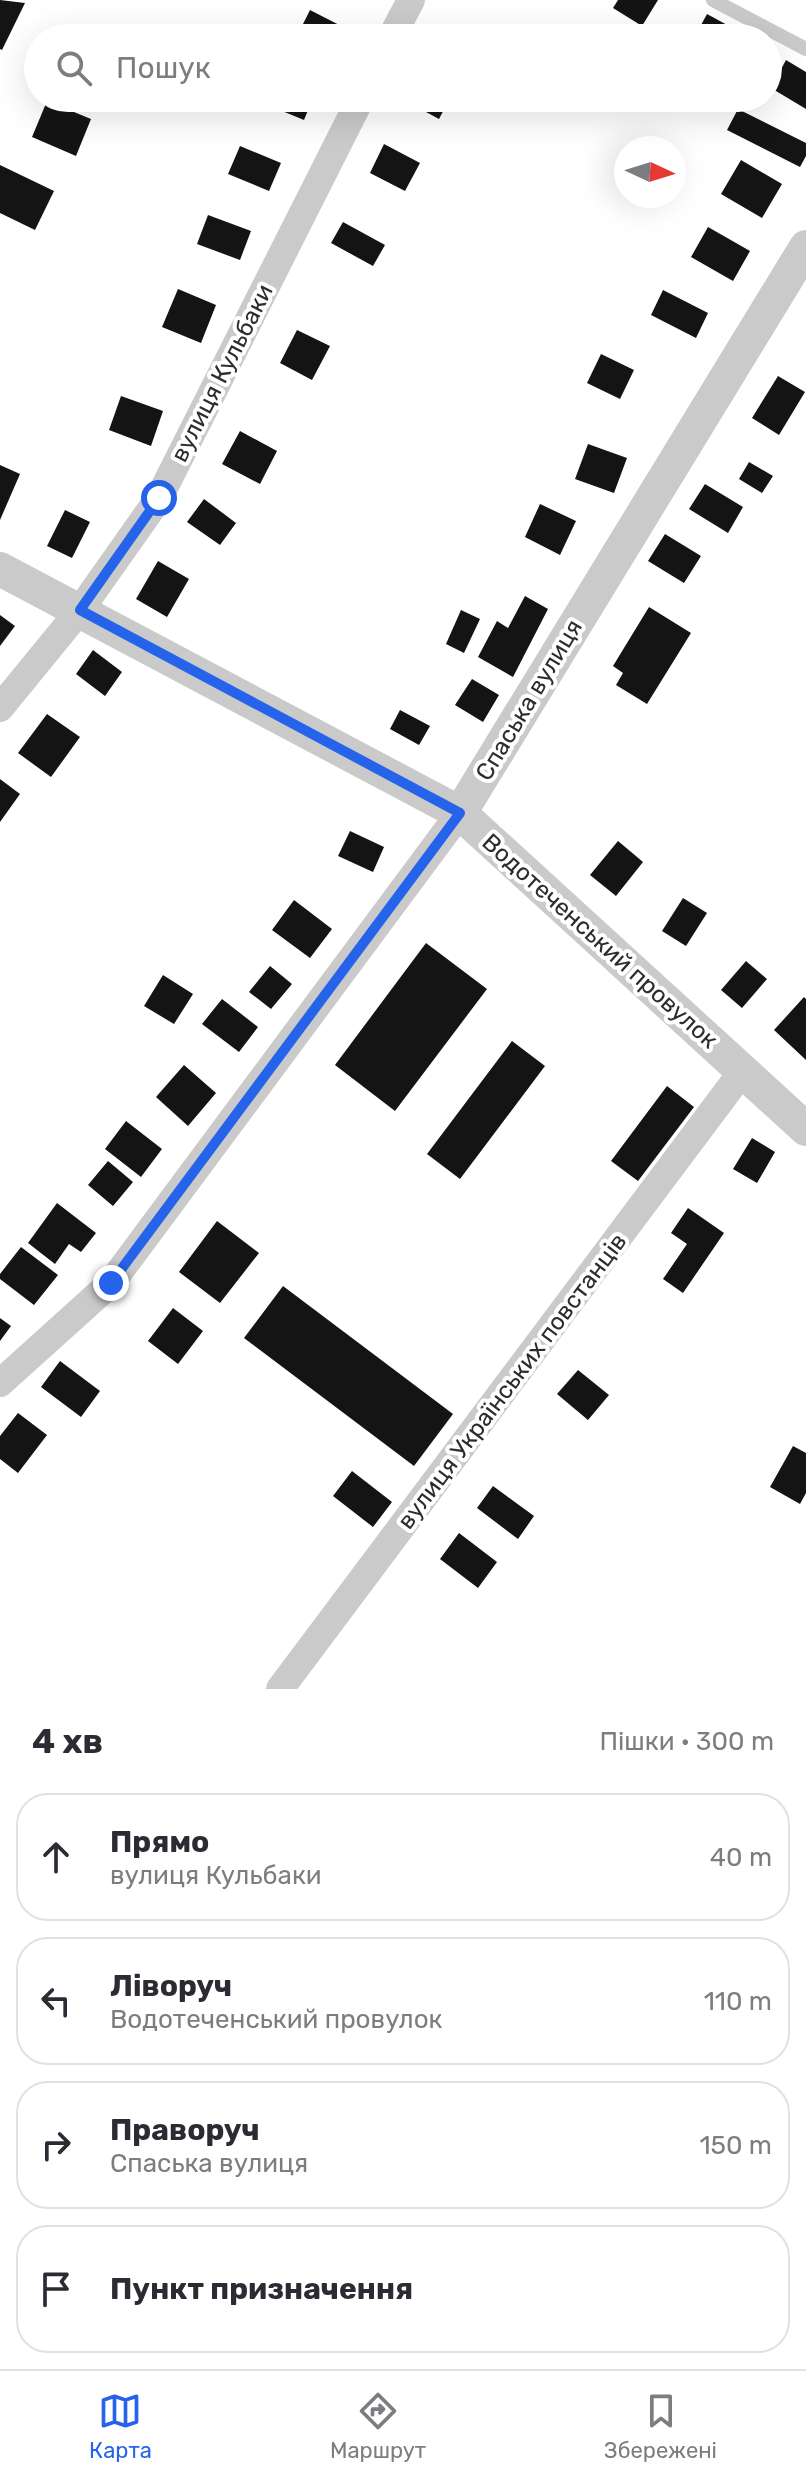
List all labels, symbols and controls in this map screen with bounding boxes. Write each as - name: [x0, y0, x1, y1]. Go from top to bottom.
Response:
- search box: [24, 24, 782, 112]
- icon: search: [52, 46, 96, 90]
- text: Пошук: [116, 50, 211, 86]
- north arrow: [614, 136, 686, 208]
- street label: вулиця Кульбаки: [165, 280, 279, 466]
- route start: [141, 480, 177, 516]
- street label: Спаська вулиця: [470, 614, 588, 786]
- street label: Водотеченський провулок: [477, 828, 724, 1054]
- street label: вулиця Українських повстанців: [392, 1228, 632, 1534]
- route end: [93, 1265, 129, 1301]
- text: 4 хв: [32, 1721, 103, 1762]
- text: Пішки · 300 m: [599, 1726, 774, 1757]
- text: Прямо: [110, 1824, 209, 1860]
- icon: ahead: [34, 1835, 78, 1879]
- text: 40 m: [710, 1842, 772, 1873]
- text: вулиця Кульбаки: [110, 1860, 322, 1891]
- text: Ліворуч: [110, 1968, 232, 2004]
- icon: left: [34, 1979, 78, 2023]
- text: 110 m: [704, 1986, 772, 2017]
- text: Водотеченський провулок: [110, 2004, 443, 2035]
- text: Праворуч: [110, 2112, 260, 2148]
- icon: right: [34, 2123, 78, 2167]
- text: 150 m: [699, 2130, 772, 2161]
- text: Спаська вулиця: [110, 2148, 308, 2179]
- icon: arrive: [34, 2267, 78, 2311]
- text: Пункт призначення: [110, 2271, 413, 2307]
- tab: Карта: [89, 2389, 152, 2464]
- tab: Маршрут: [330, 2389, 426, 2464]
- tab: Збережені: [604, 2389, 717, 2464]

